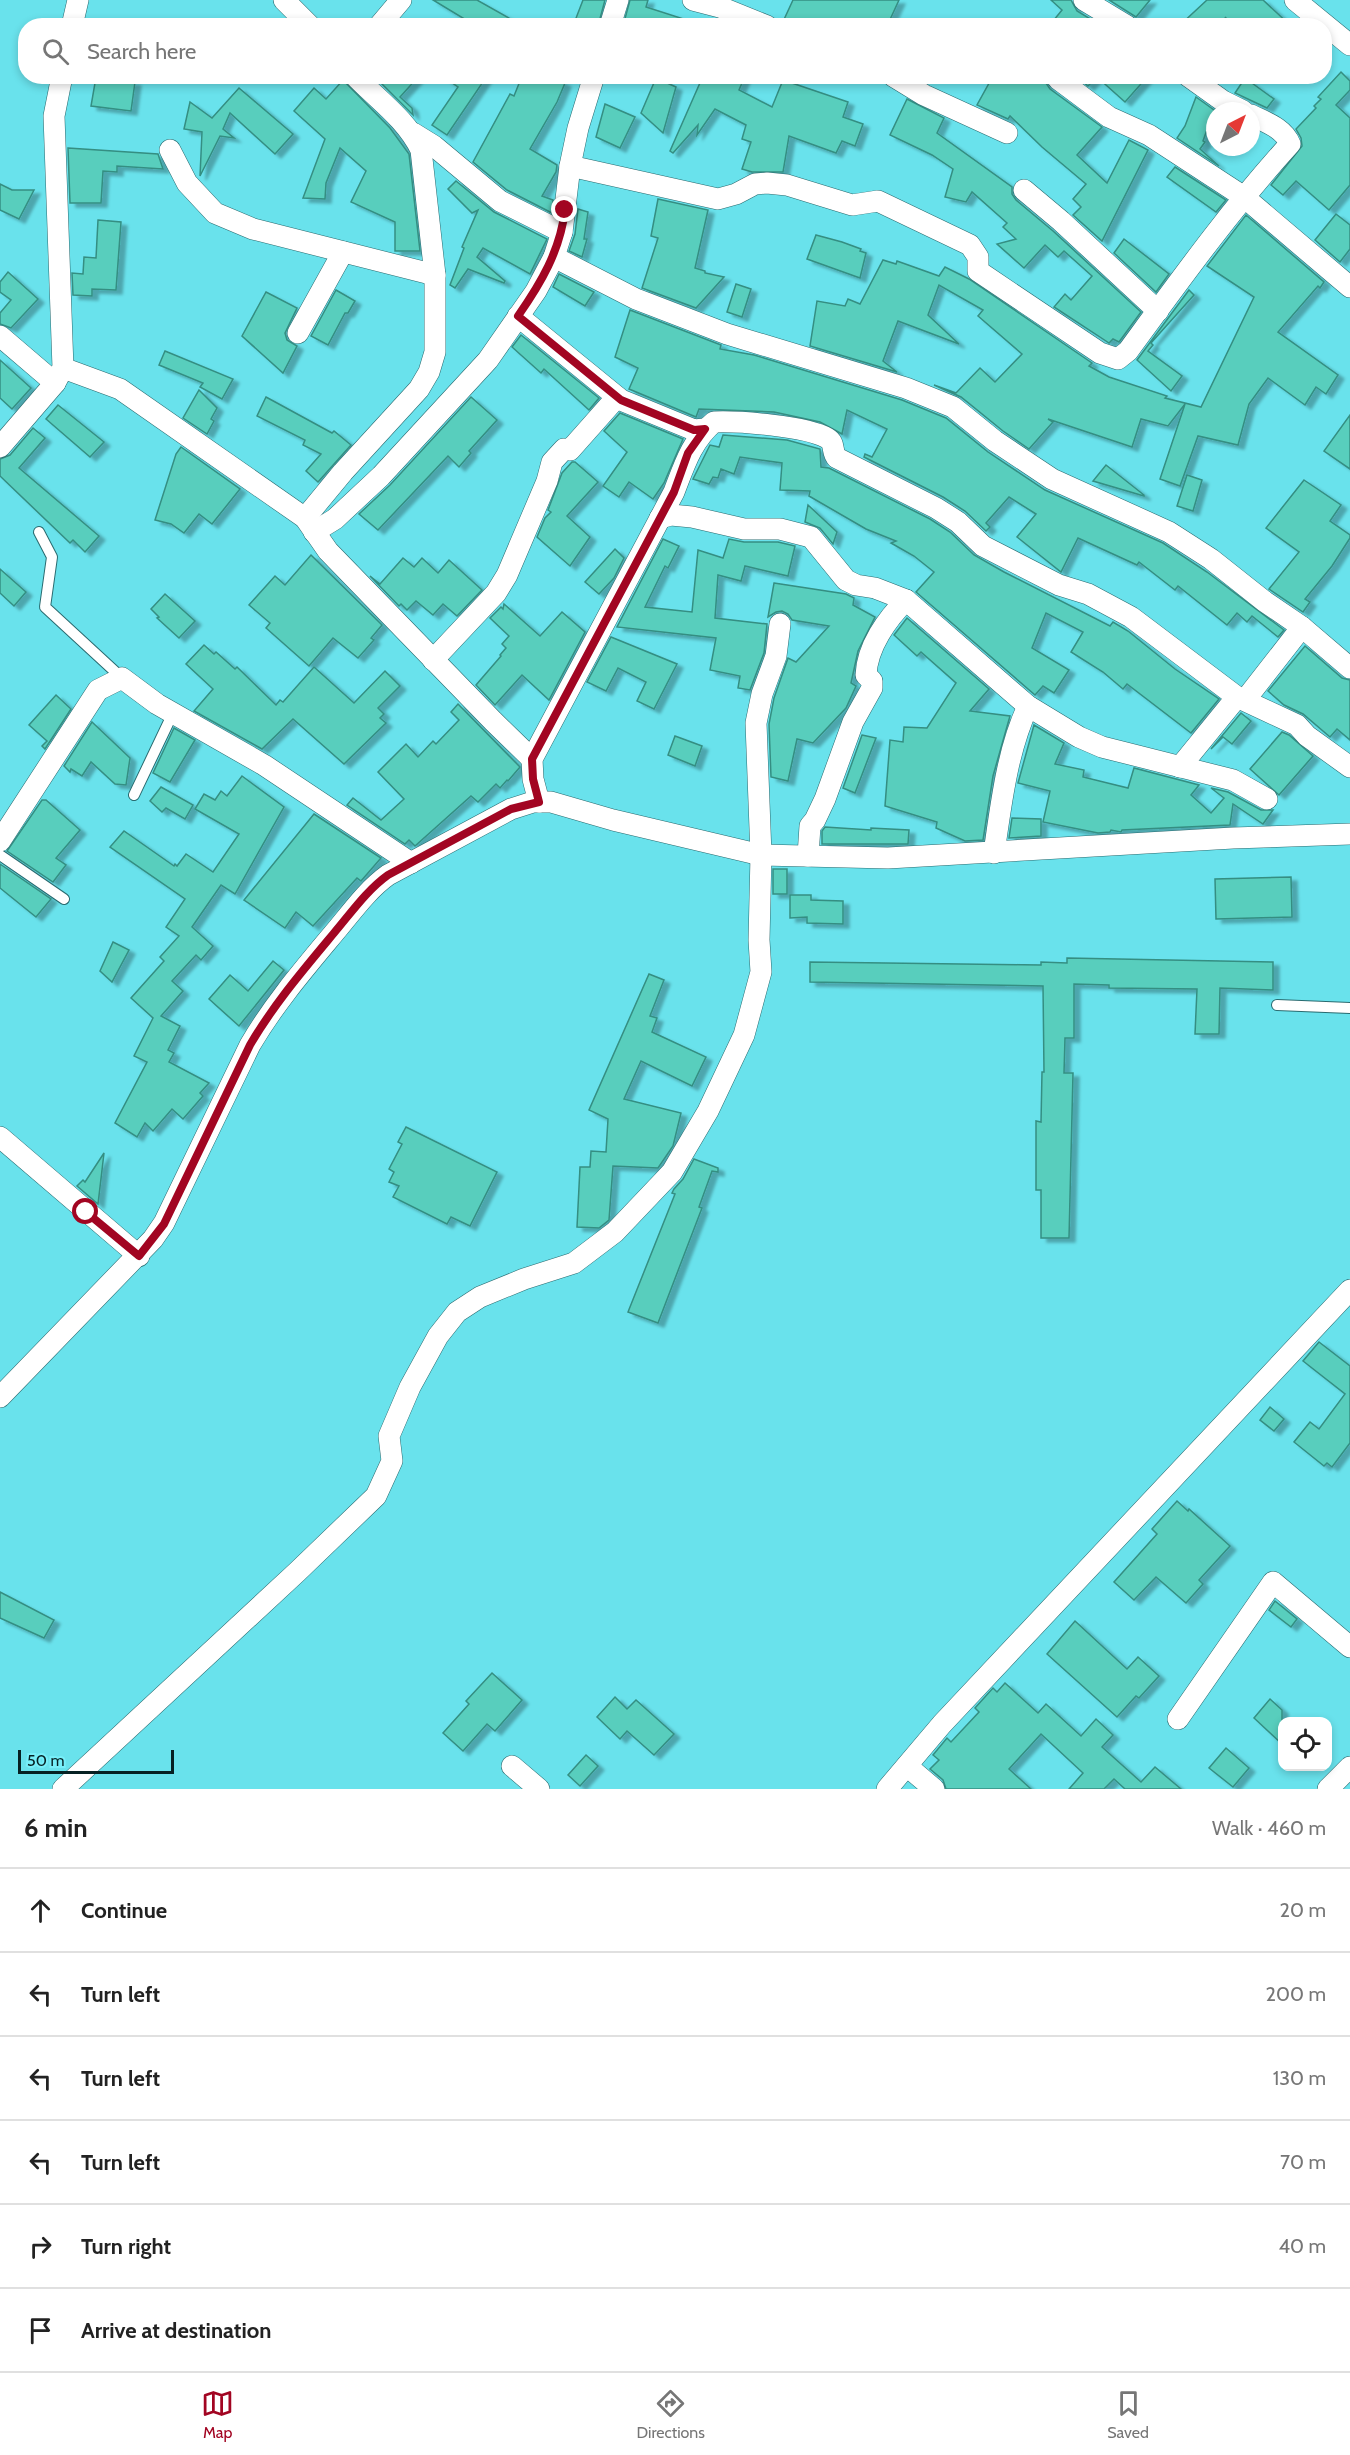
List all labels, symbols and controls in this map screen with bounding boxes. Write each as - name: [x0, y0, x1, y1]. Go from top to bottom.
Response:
- search box: [18, 18, 1332, 84]
- icon: search: [39, 35, 72, 68]
- text: Search here: [87, 38, 196, 65]
- north arrow: [1206, 102, 1260, 156]
- route end: [551, 196, 577, 222]
- route start: [72, 1198, 98, 1224]
- map controls: [1278, 1717, 1332, 1771]
- button: locate: [1278, 1717, 1332, 1771]
- scale bar: [18, 1747, 174, 1774]
- text: 50 m: [27, 1751, 64, 1770]
- text: 6 min: [24, 1812, 88, 1844]
- text: Walk · 460 m: [1212, 1816, 1326, 1840]
- icon: ahead: [24, 1894, 57, 1927]
- text: Continue: [81, 1897, 167, 1924]
- text: 20 m: [1280, 1898, 1326, 1922]
- icon: left: [24, 1978, 57, 2011]
- text: Turn left: [81, 1981, 160, 2008]
- text: 200 m: [1266, 1982, 1326, 2006]
- icon: left: [24, 2062, 57, 2095]
- text: Turn left: [81, 2065, 160, 2092]
- text: 130 m: [1273, 2066, 1326, 2090]
- icon: left: [24, 2146, 57, 2179]
- text: Turn left: [81, 2149, 160, 2176]
- text: 70 m: [1280, 2150, 1326, 2174]
- icon: right: [24, 2230, 57, 2263]
- text: Turn right: [81, 2233, 171, 2260]
- text: 40 m: [1278, 2234, 1326, 2258]
- icon: arrive: [24, 2314, 57, 2347]
- text: Arrive at destination: [81, 2317, 271, 2344]
- tab: Map: [201, 2387, 234, 2442]
- tab: Directions: [637, 2387, 705, 2442]
- tab: Saved: [1107, 2387, 1149, 2442]

